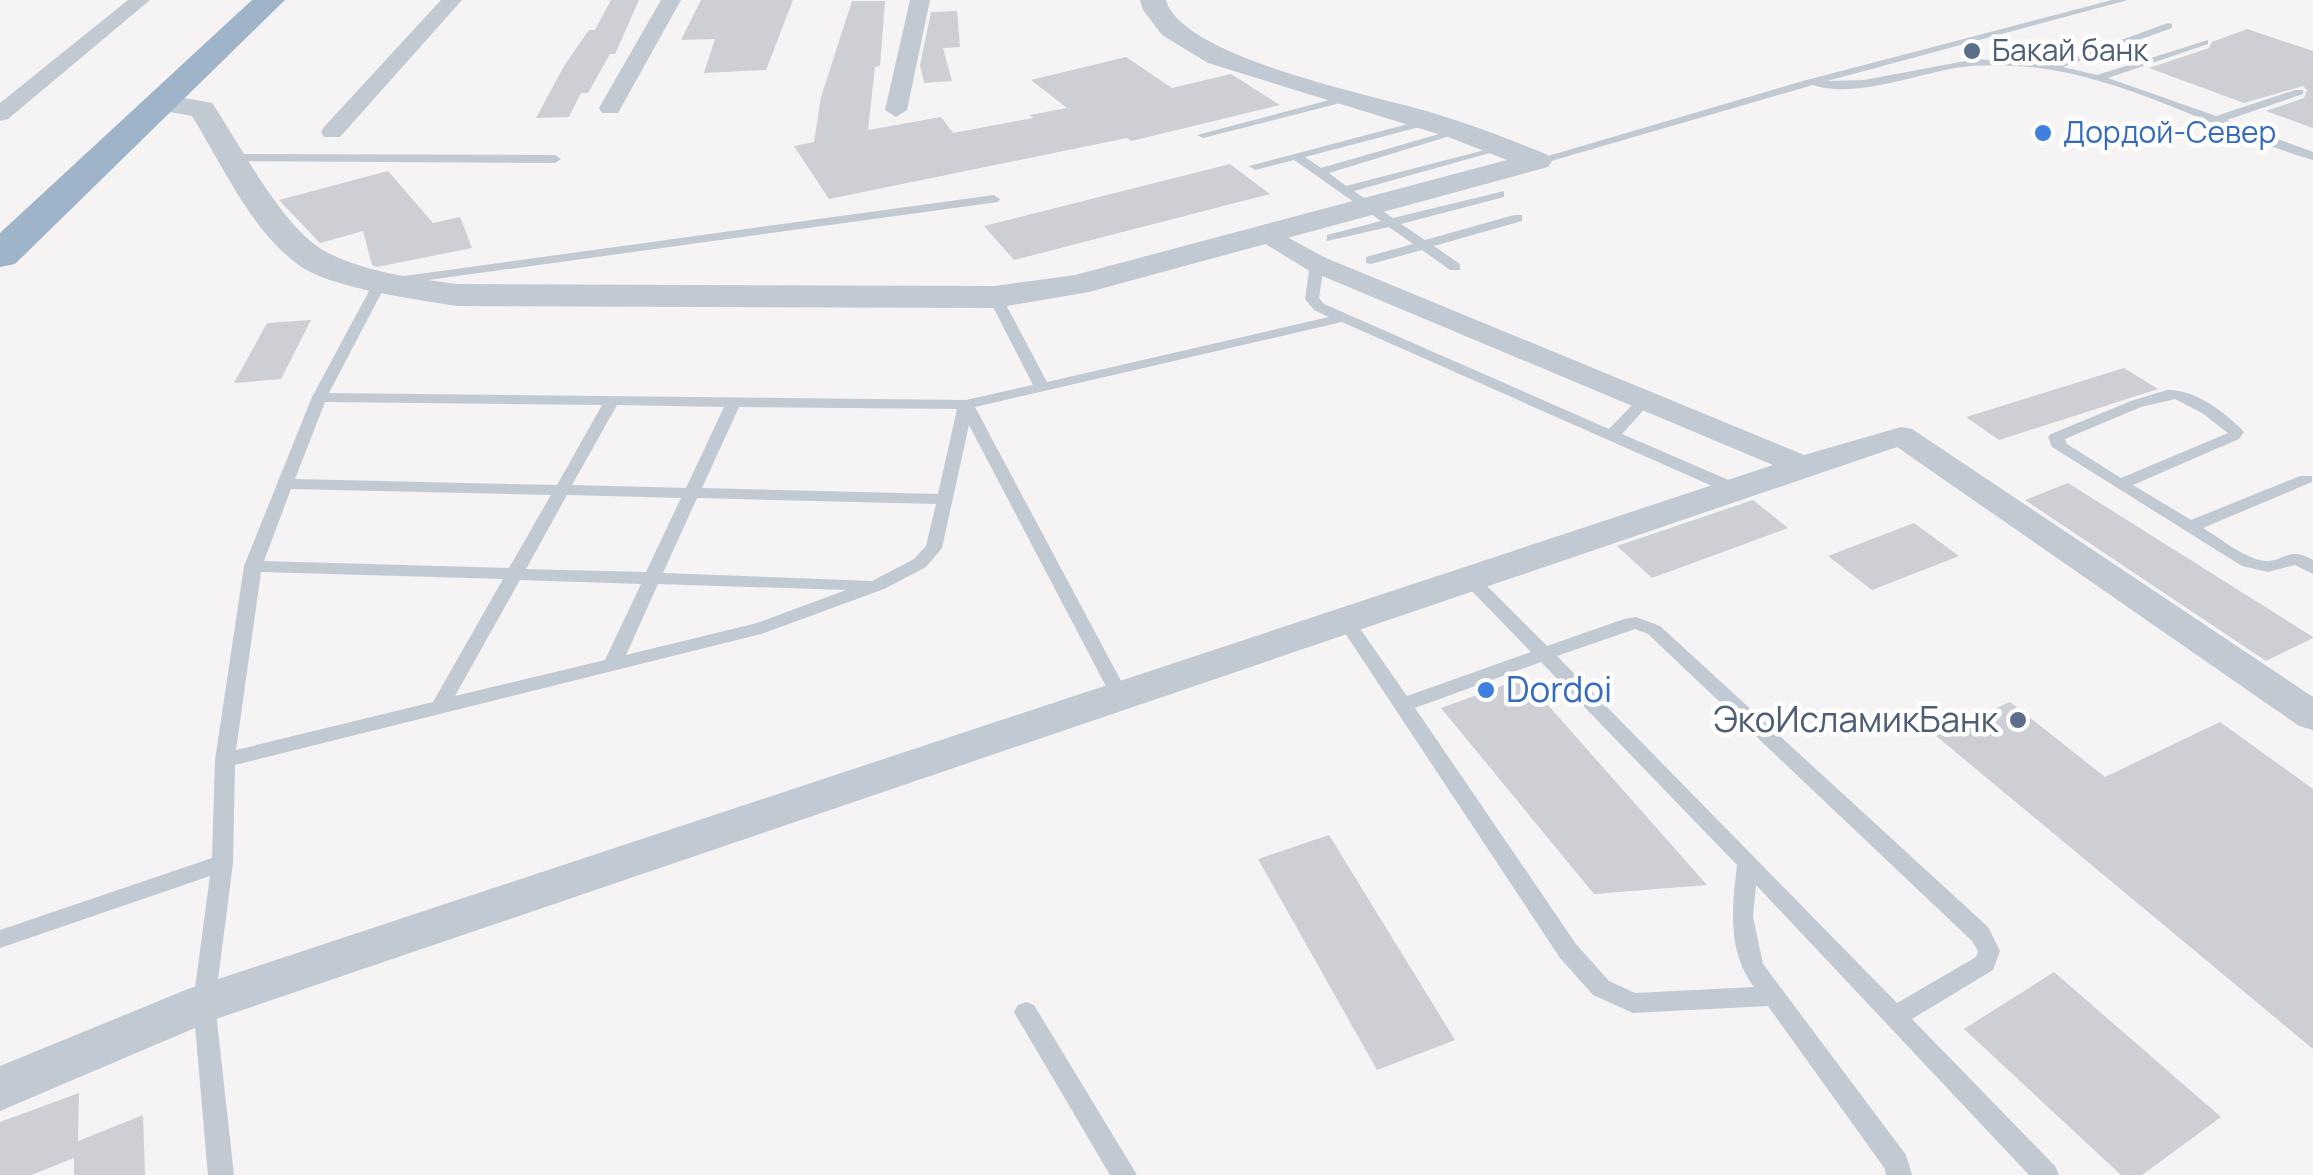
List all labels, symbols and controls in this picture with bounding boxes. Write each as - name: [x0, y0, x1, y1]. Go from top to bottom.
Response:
- place label: Бакай банк: [1992, 29, 2149, 70]
- marker: Бакай банк: [1961, 40, 1983, 62]
- place label: Дордой-Север: [2063, 111, 2276, 152]
- marker: Дордой-Север: [2032, 122, 2054, 144]
- place label: Dordoi: [1506, 665, 1612, 713]
- marker: Dordoi: [1475, 679, 1497, 701]
- place label: ЭкоИсламикБанк: [1713, 695, 2000, 743]
- marker: ЭкоИсламикБанк: [2007, 709, 2029, 731]

